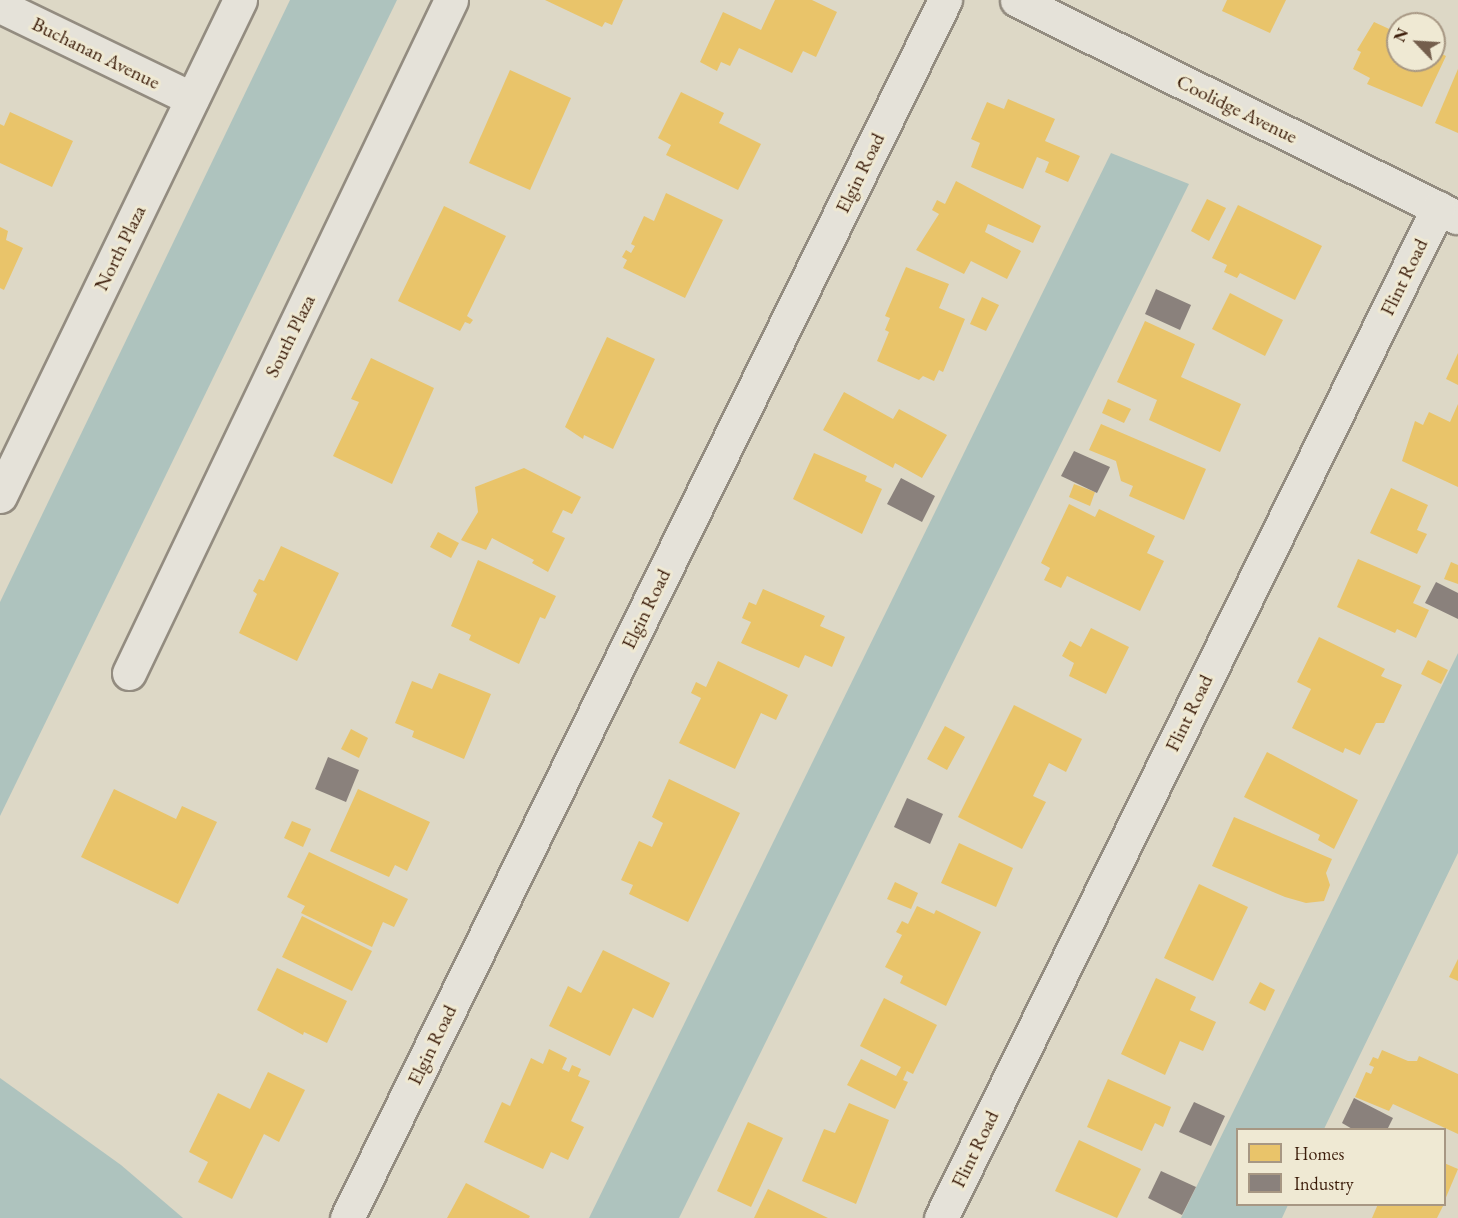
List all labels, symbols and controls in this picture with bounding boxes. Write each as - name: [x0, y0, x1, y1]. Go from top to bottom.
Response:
- street label: Buchanan Avenue: [28, 12, 164, 94]
- north arrow: [1386, 12, 1446, 72]
- text: N: [1389, 25, 1413, 45]
- street label: Coolidge Avenue: [1173, 69, 1301, 149]
- street label: Elgin Road: [830, 129, 890, 217]
- street label: North Plaza: [89, 201, 151, 295]
- street label: Flint Road: [1375, 235, 1433, 319]
- street label: South Plaza: [260, 291, 320, 381]
- street label: Elgin Road: [616, 565, 676, 653]
- street label: Flint Road: [1160, 671, 1218, 755]
- street label: Elgin Road: [402, 1001, 462, 1089]
- street label: Flint Road: [946, 1107, 1004, 1191]
- legend: [1236, 1128, 1446, 1206]
- text: Homes: [1294, 1142, 1344, 1165]
- text: Industry: [1294, 1172, 1354, 1195]

